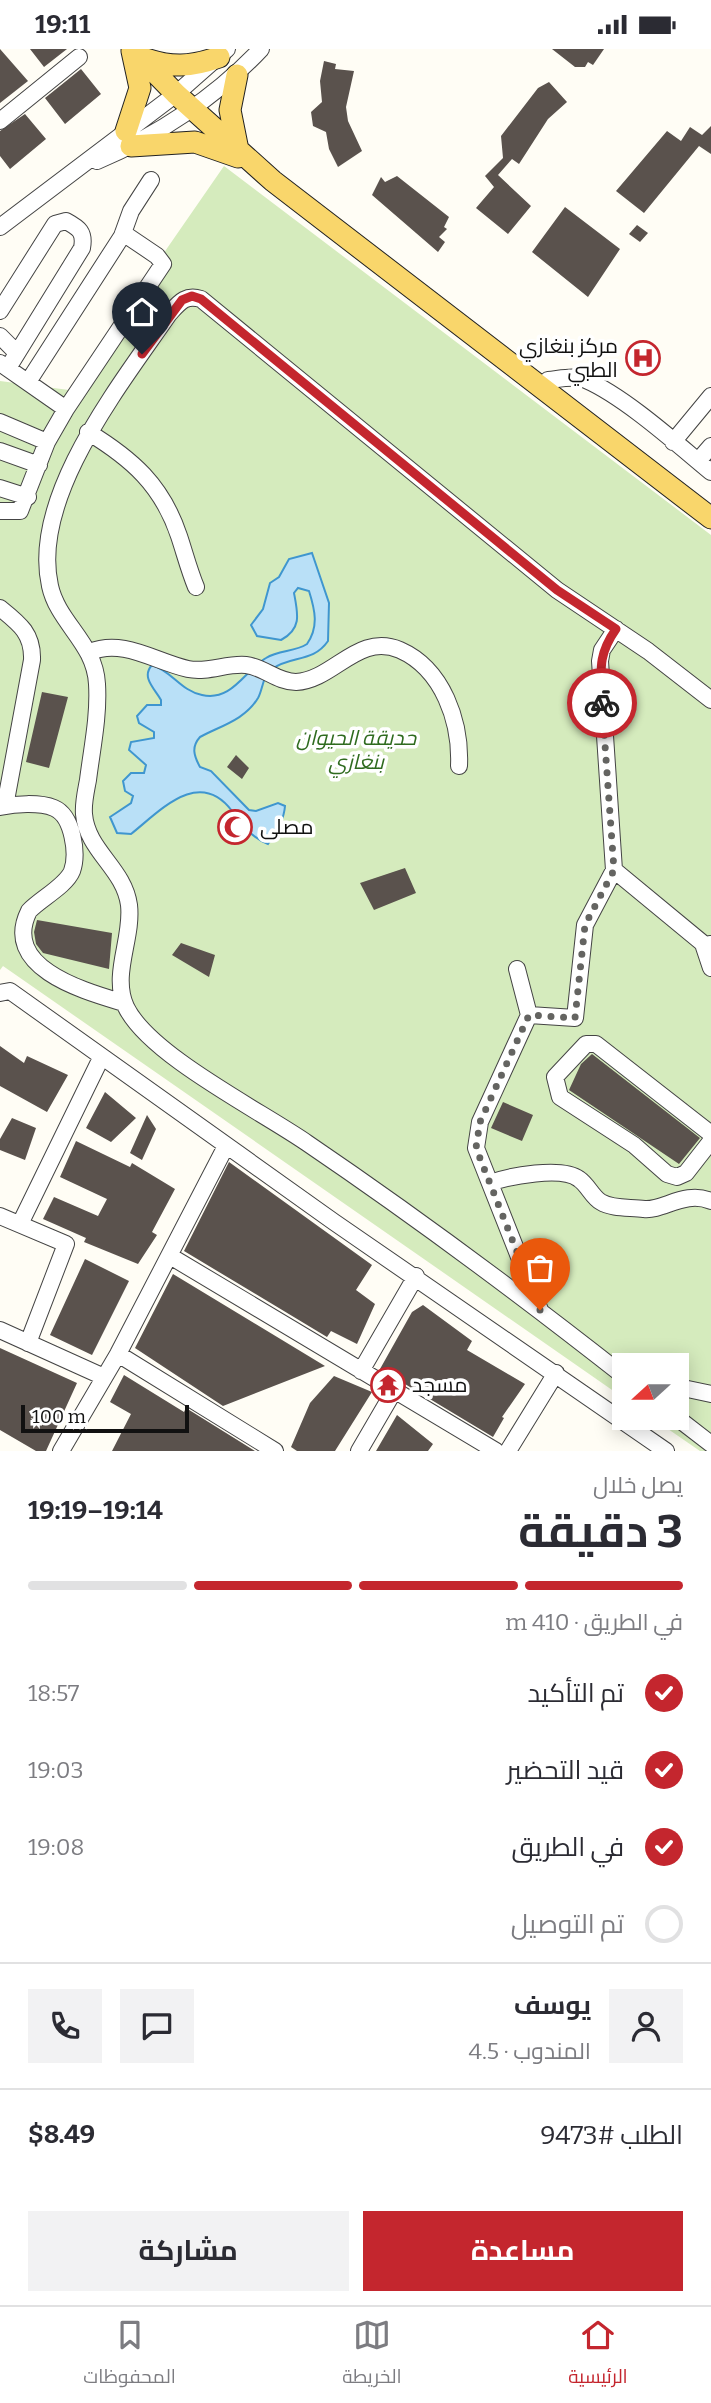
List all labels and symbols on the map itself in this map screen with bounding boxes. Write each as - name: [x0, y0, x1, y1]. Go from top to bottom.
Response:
- pin: [112, 282, 172, 354]
- place label: مركز بنغازي الطبي: [519, 333, 618, 386]
- hospital icon: مركز بنغازي الطبي: [624, 339, 662, 377]
- courier: [567, 668, 637, 738]
- park label: حديقة الحيوان بنغازي: [296, 725, 417, 779]
- mosque icon: مصلى: [216, 808, 254, 846]
- place label: مصلى: [260, 814, 314, 840]
- pin: [510, 1238, 570, 1310]
- north arrow: [612, 1353, 690, 1430]
- temple icon: مسجد: [369, 1366, 407, 1404]
- place label: مسجد: [412, 1372, 467, 1398]
- scale bar: [21, 1402, 189, 1434]

